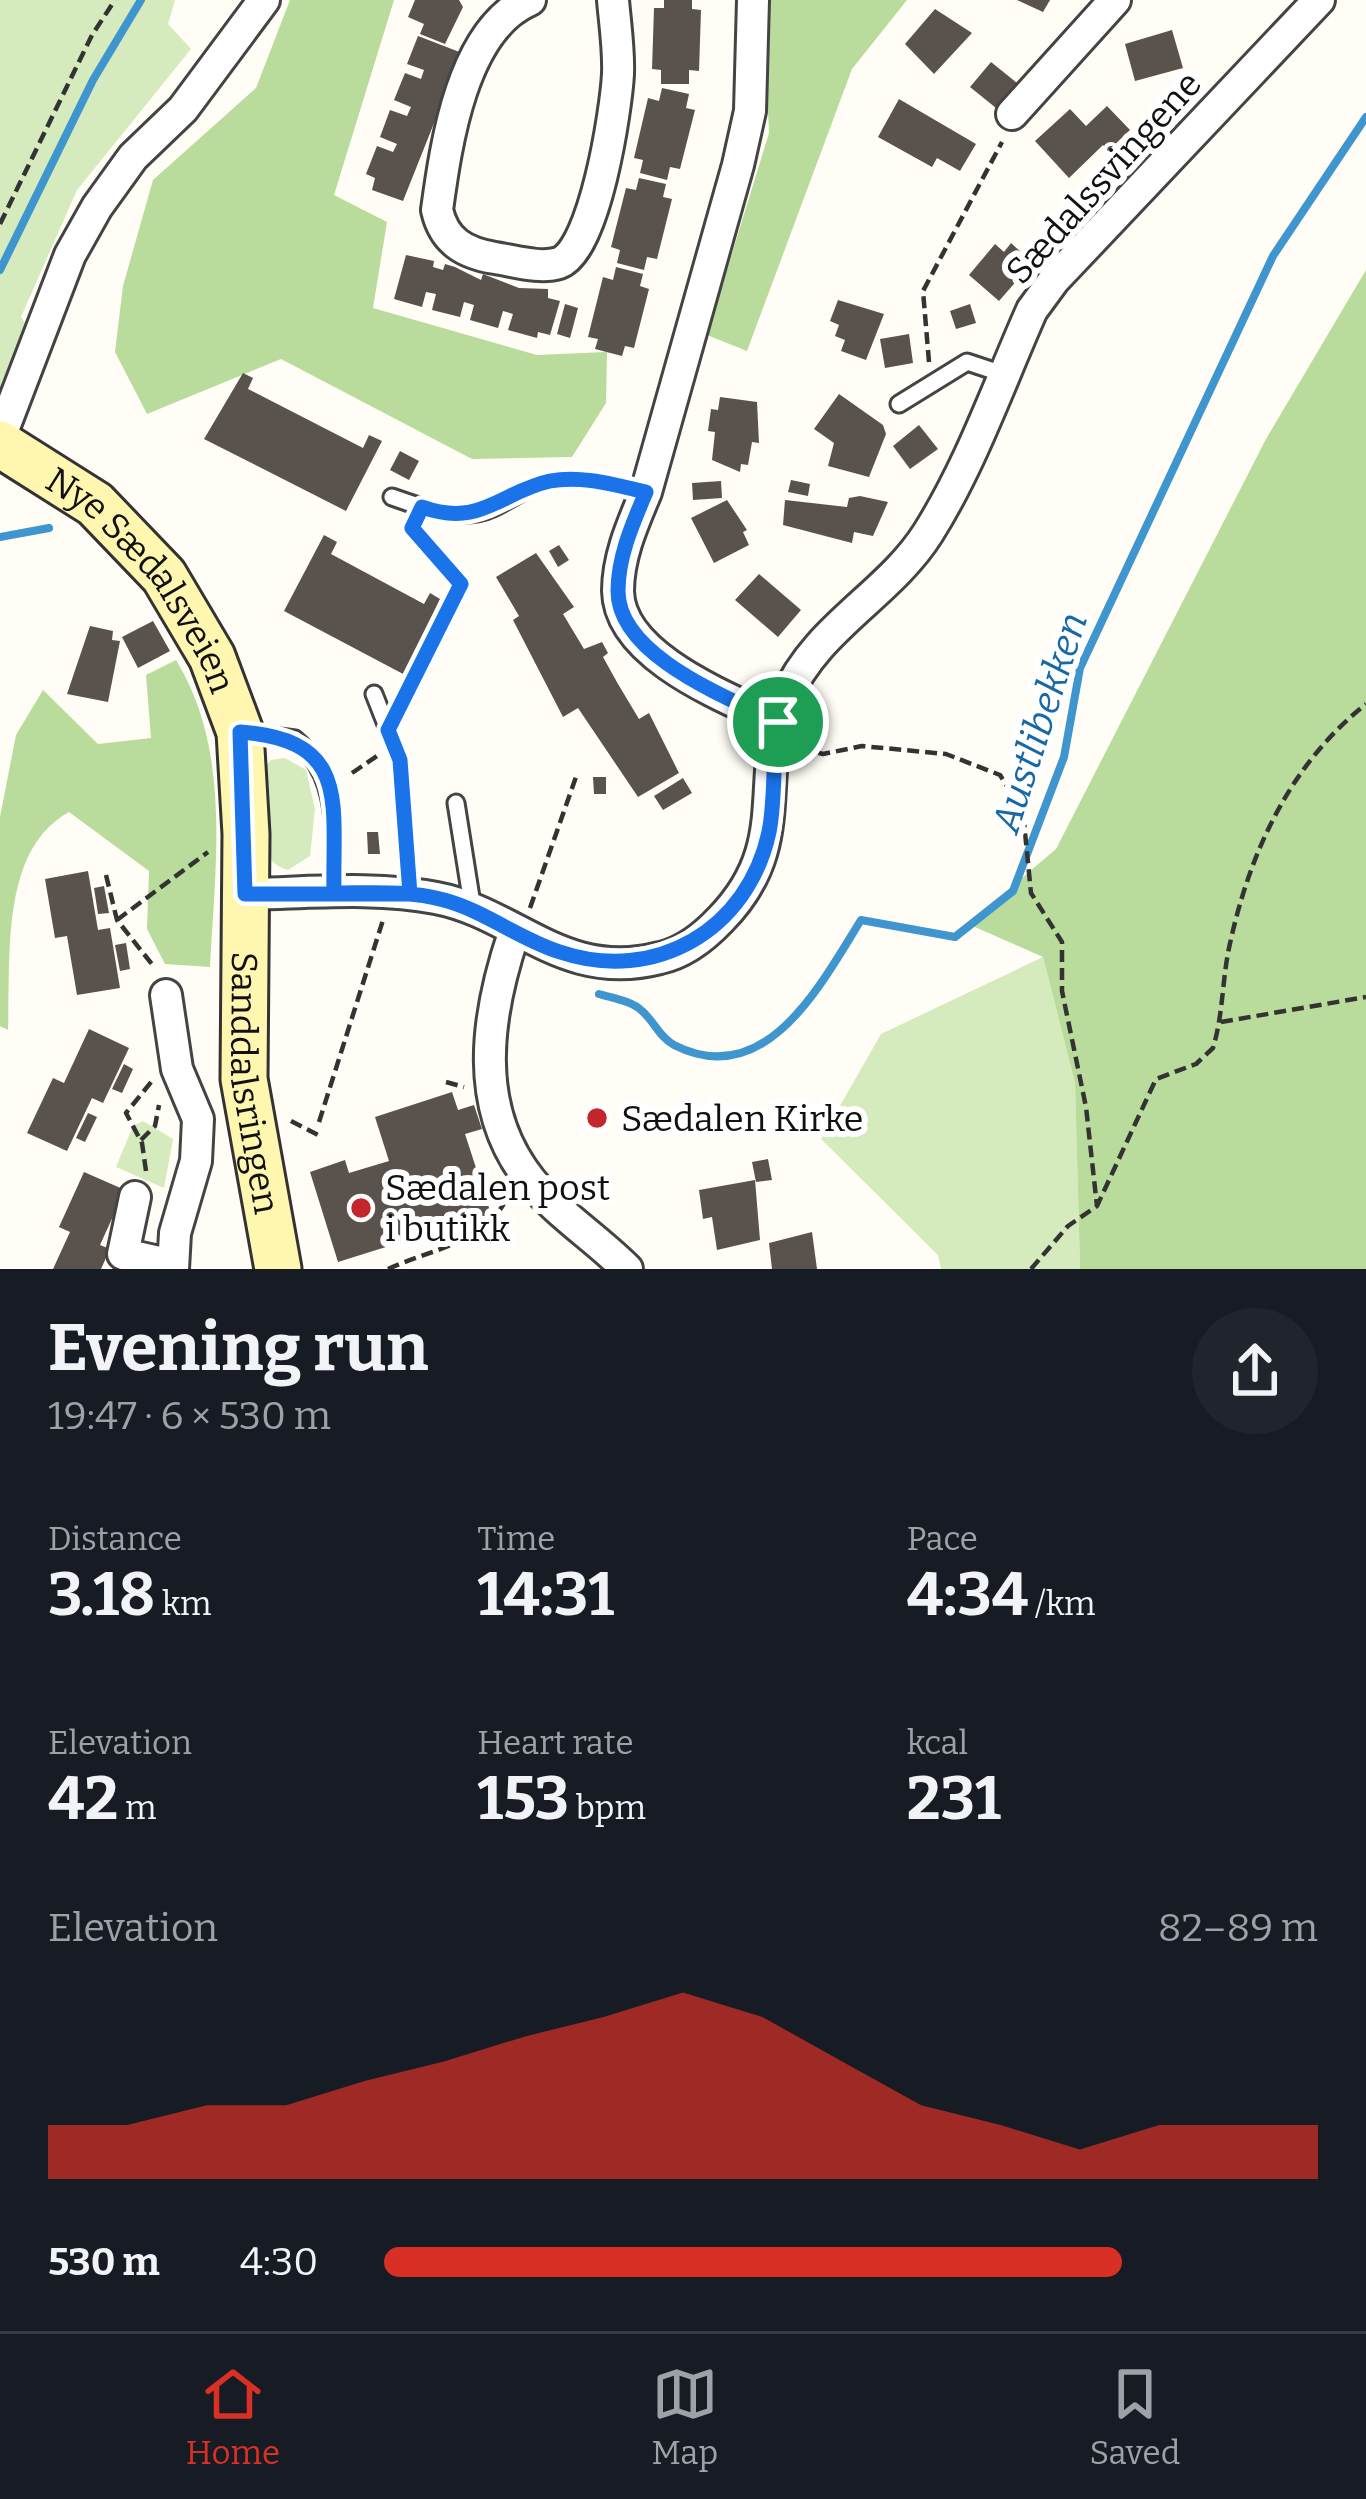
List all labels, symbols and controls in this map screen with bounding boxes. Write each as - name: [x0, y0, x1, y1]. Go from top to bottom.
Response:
- street label: Sædalssvingene: [997, 62, 1211, 293]
- street label: Nye Sædalsveien: [38, 458, 245, 699]
- water label: Austlibekken: [982, 607, 1097, 840]
- pin: [727, 671, 829, 773]
- icon: arrive: [745, 689, 811, 755]
- street label: Sanddalsringen: [221, 951, 289, 1218]
- place label: Sædalen Kirke: [621, 1097, 863, 1141]
- marker: Sædalen Kirke: [584, 1105, 610, 1131]
- place label: Sædalen post i butikk: [385, 1166, 610, 1251]
- marker: Sædalen post i butikk: [348, 1195, 374, 1221]
- text: Evening run: [48, 1308, 429, 1387]
- button: share: [1192, 1308, 1318, 1434]
- text: 19:47 · 6 × 530 m: [48, 1393, 331, 1439]
- text: Distance: [48, 1519, 182, 1559]
- text: Time: [477, 1519, 555, 1559]
- text: Pace: [907, 1519, 978, 1559]
- text: 3.18: [48, 1559, 155, 1631]
- text: 14:31: [477, 1559, 614, 1631]
- text: 4:34: [907, 1559, 1028, 1631]
- text: km: [155, 1584, 211, 1624]
- text: /km: [1028, 1584, 1095, 1624]
- text: Elevation: [48, 1723, 192, 1763]
- text: Heart rate: [477, 1723, 633, 1763]
- text: kcal: [907, 1723, 968, 1763]
- text: 42: [48, 1763, 118, 1835]
- text: 153: [477, 1763, 569, 1835]
- text: 231: [907, 1763, 1001, 1835]
- text: m: [118, 1788, 156, 1828]
- text: bpm: [569, 1788, 646, 1828]
- text: Elevation: [48, 1905, 218, 1951]
- text: 82–89 m: [1158, 1905, 1318, 1951]
- text: 530 m: [48, 2239, 160, 2285]
- text: 4:30: [240, 2239, 318, 2285]
- tab: Home: [186, 2361, 280, 2473]
- tab: Map: [652, 2361, 718, 2473]
- tab: Saved: [1090, 2361, 1180, 2473]

